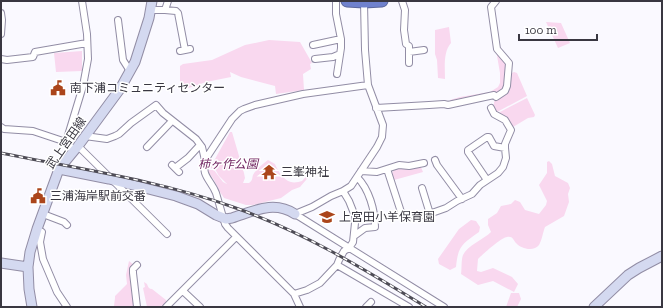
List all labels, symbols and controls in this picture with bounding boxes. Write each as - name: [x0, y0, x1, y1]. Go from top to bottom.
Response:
- scale bar: [519, 16, 597, 42]
- text: 100 m: [525, 23, 557, 37]
- public building icon: 南下浦コミュニティセンター: [49, 79, 67, 97]
- place label: 南下浦コミュニティセンター: [70, 81, 225, 95]
- street label: 武上宮田線: [43, 114, 89, 172]
- park label: 柿ヶ作公園: [198, 157, 260, 171]
- temple icon: 三峯神社: [260, 163, 278, 181]
- place label: 三峯神社: [281, 165, 329, 179]
- public building icon: 三浦海岸駅前交番: [29, 187, 47, 205]
- place label: 三浦海岸駅前交番: [50, 189, 146, 203]
- school or university icon: 上宮田小羊保育園: [318, 208, 336, 226]
- place label: 上宮田小羊保育園: [339, 210, 435, 224]

